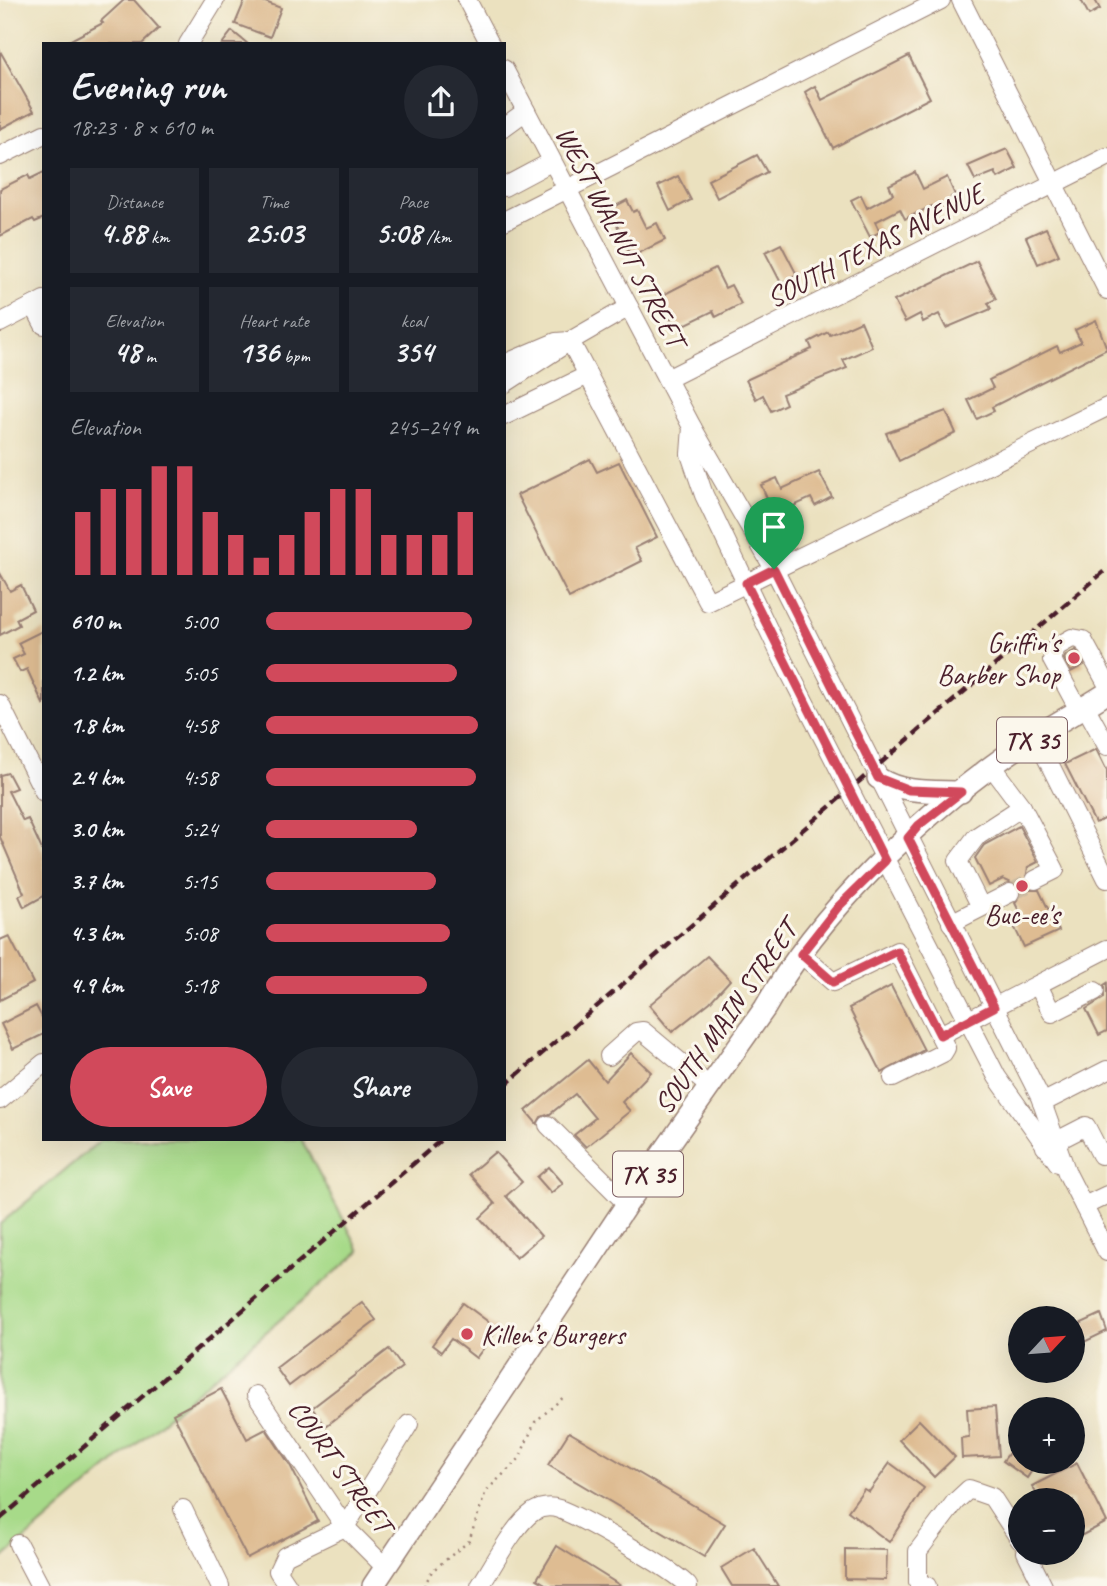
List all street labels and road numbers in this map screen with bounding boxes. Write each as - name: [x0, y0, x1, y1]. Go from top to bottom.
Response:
- street label: WEST WALNUT STREET: [548, 120, 697, 359]
- street label: SOUTH TEXAS AVENUE: [761, 174, 993, 315]
- road number: TX 35: [997, 718, 1067, 762]
- street label: SOUTH MAIN STREET: [646, 908, 809, 1120]
- road number: TX 35: [613, 1152, 683, 1196]
- street label: COURT STREET: [281, 1393, 404, 1545]

